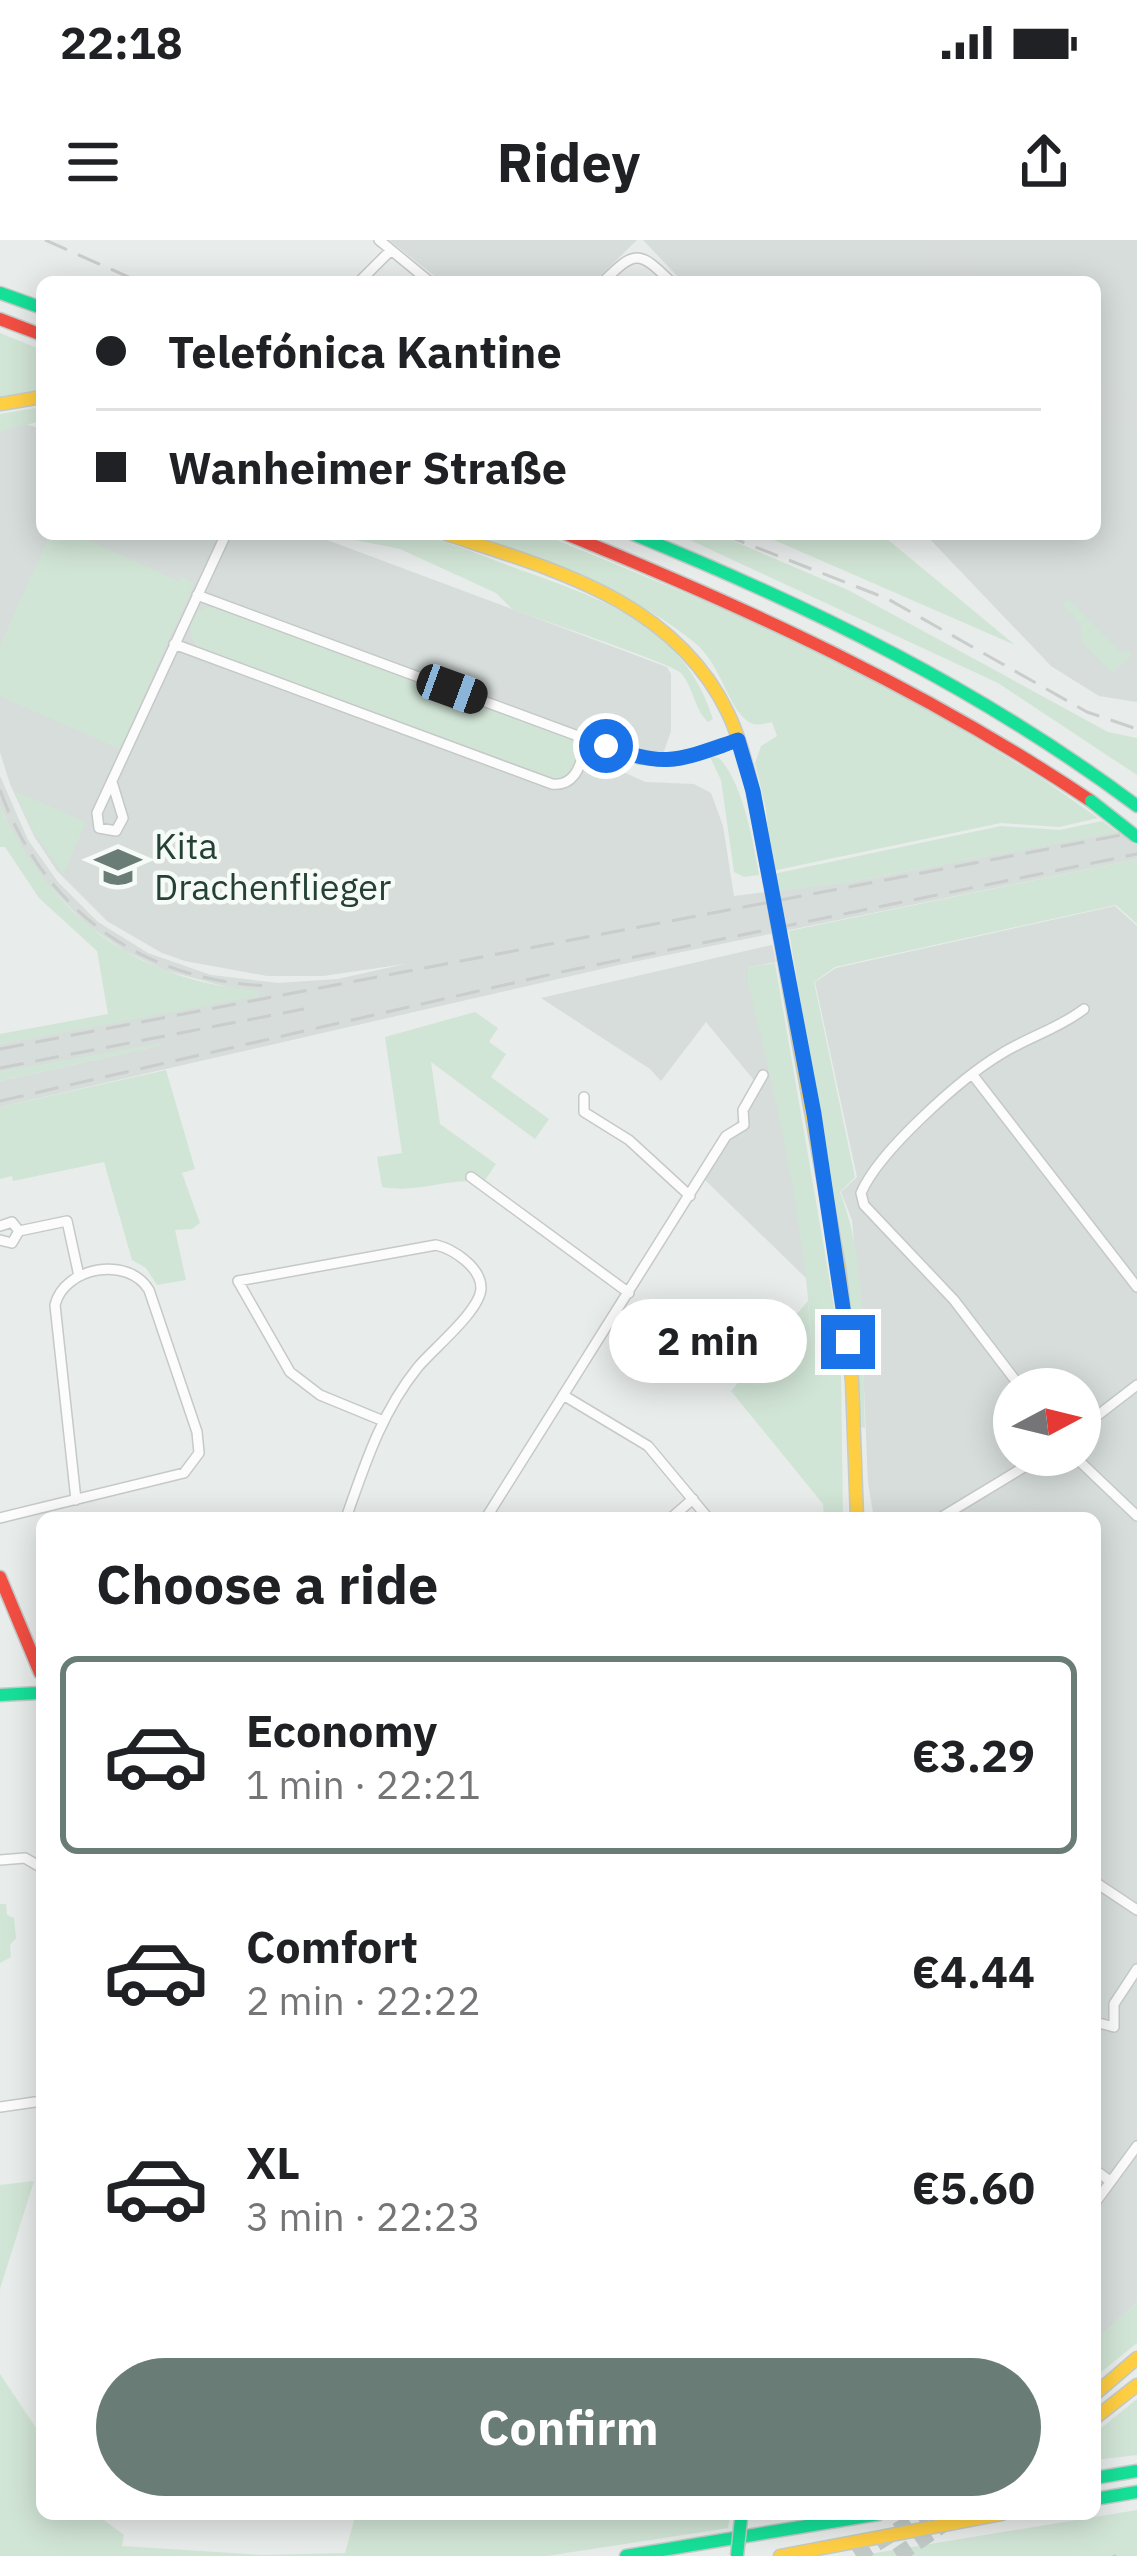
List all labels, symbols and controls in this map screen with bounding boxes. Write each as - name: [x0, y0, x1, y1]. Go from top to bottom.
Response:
- text: 22:18: [60, 13, 183, 71]
- text: Ridey: [497, 127, 640, 197]
- icon: menu: [60, 129, 126, 195]
- icon: share: [1011, 129, 1077, 195]
- text: Telefónica Kantine: [168, 322, 562, 380]
- text: Wanheimer Straße: [168, 438, 567, 496]
- car: [412, 660, 492, 718]
- route start: [579, 719, 633, 773]
- place label: Kita Drachenflieger: [154, 822, 391, 910]
- school or university icon: Kita Drachenflieger: [93, 842, 143, 892]
- callout: 2 min: [608, 1300, 806, 1384]
- text: 2 min: [657, 1315, 759, 1366]
- route end: [821, 1315, 875, 1369]
- north arrow: [993, 1368, 1101, 1476]
- map controls: [993, 1368, 1101, 1476]
- text: Choose a ride: [96, 1549, 438, 1619]
- icon: car: [102, 1701, 210, 1809]
- text: Economy: [246, 1701, 437, 1759]
- text: €3.29: [912, 1726, 1035, 1784]
- text: 1 min · 22:21: [246, 1759, 481, 1810]
- icon: car: [102, 1917, 210, 2025]
- text: Comfort: [246, 1917, 418, 1975]
- text: €4.44: [912, 1942, 1035, 2000]
- text: 2 min · 22:22: [246, 1975, 481, 2026]
- icon: car: [102, 2133, 210, 2241]
- text: XL: [246, 2133, 300, 2191]
- text: €5.60: [912, 2158, 1035, 2216]
- text: 3 min · 22:23: [246, 2191, 481, 2242]
- button: Confirm: [96, 2358, 1041, 2496]

